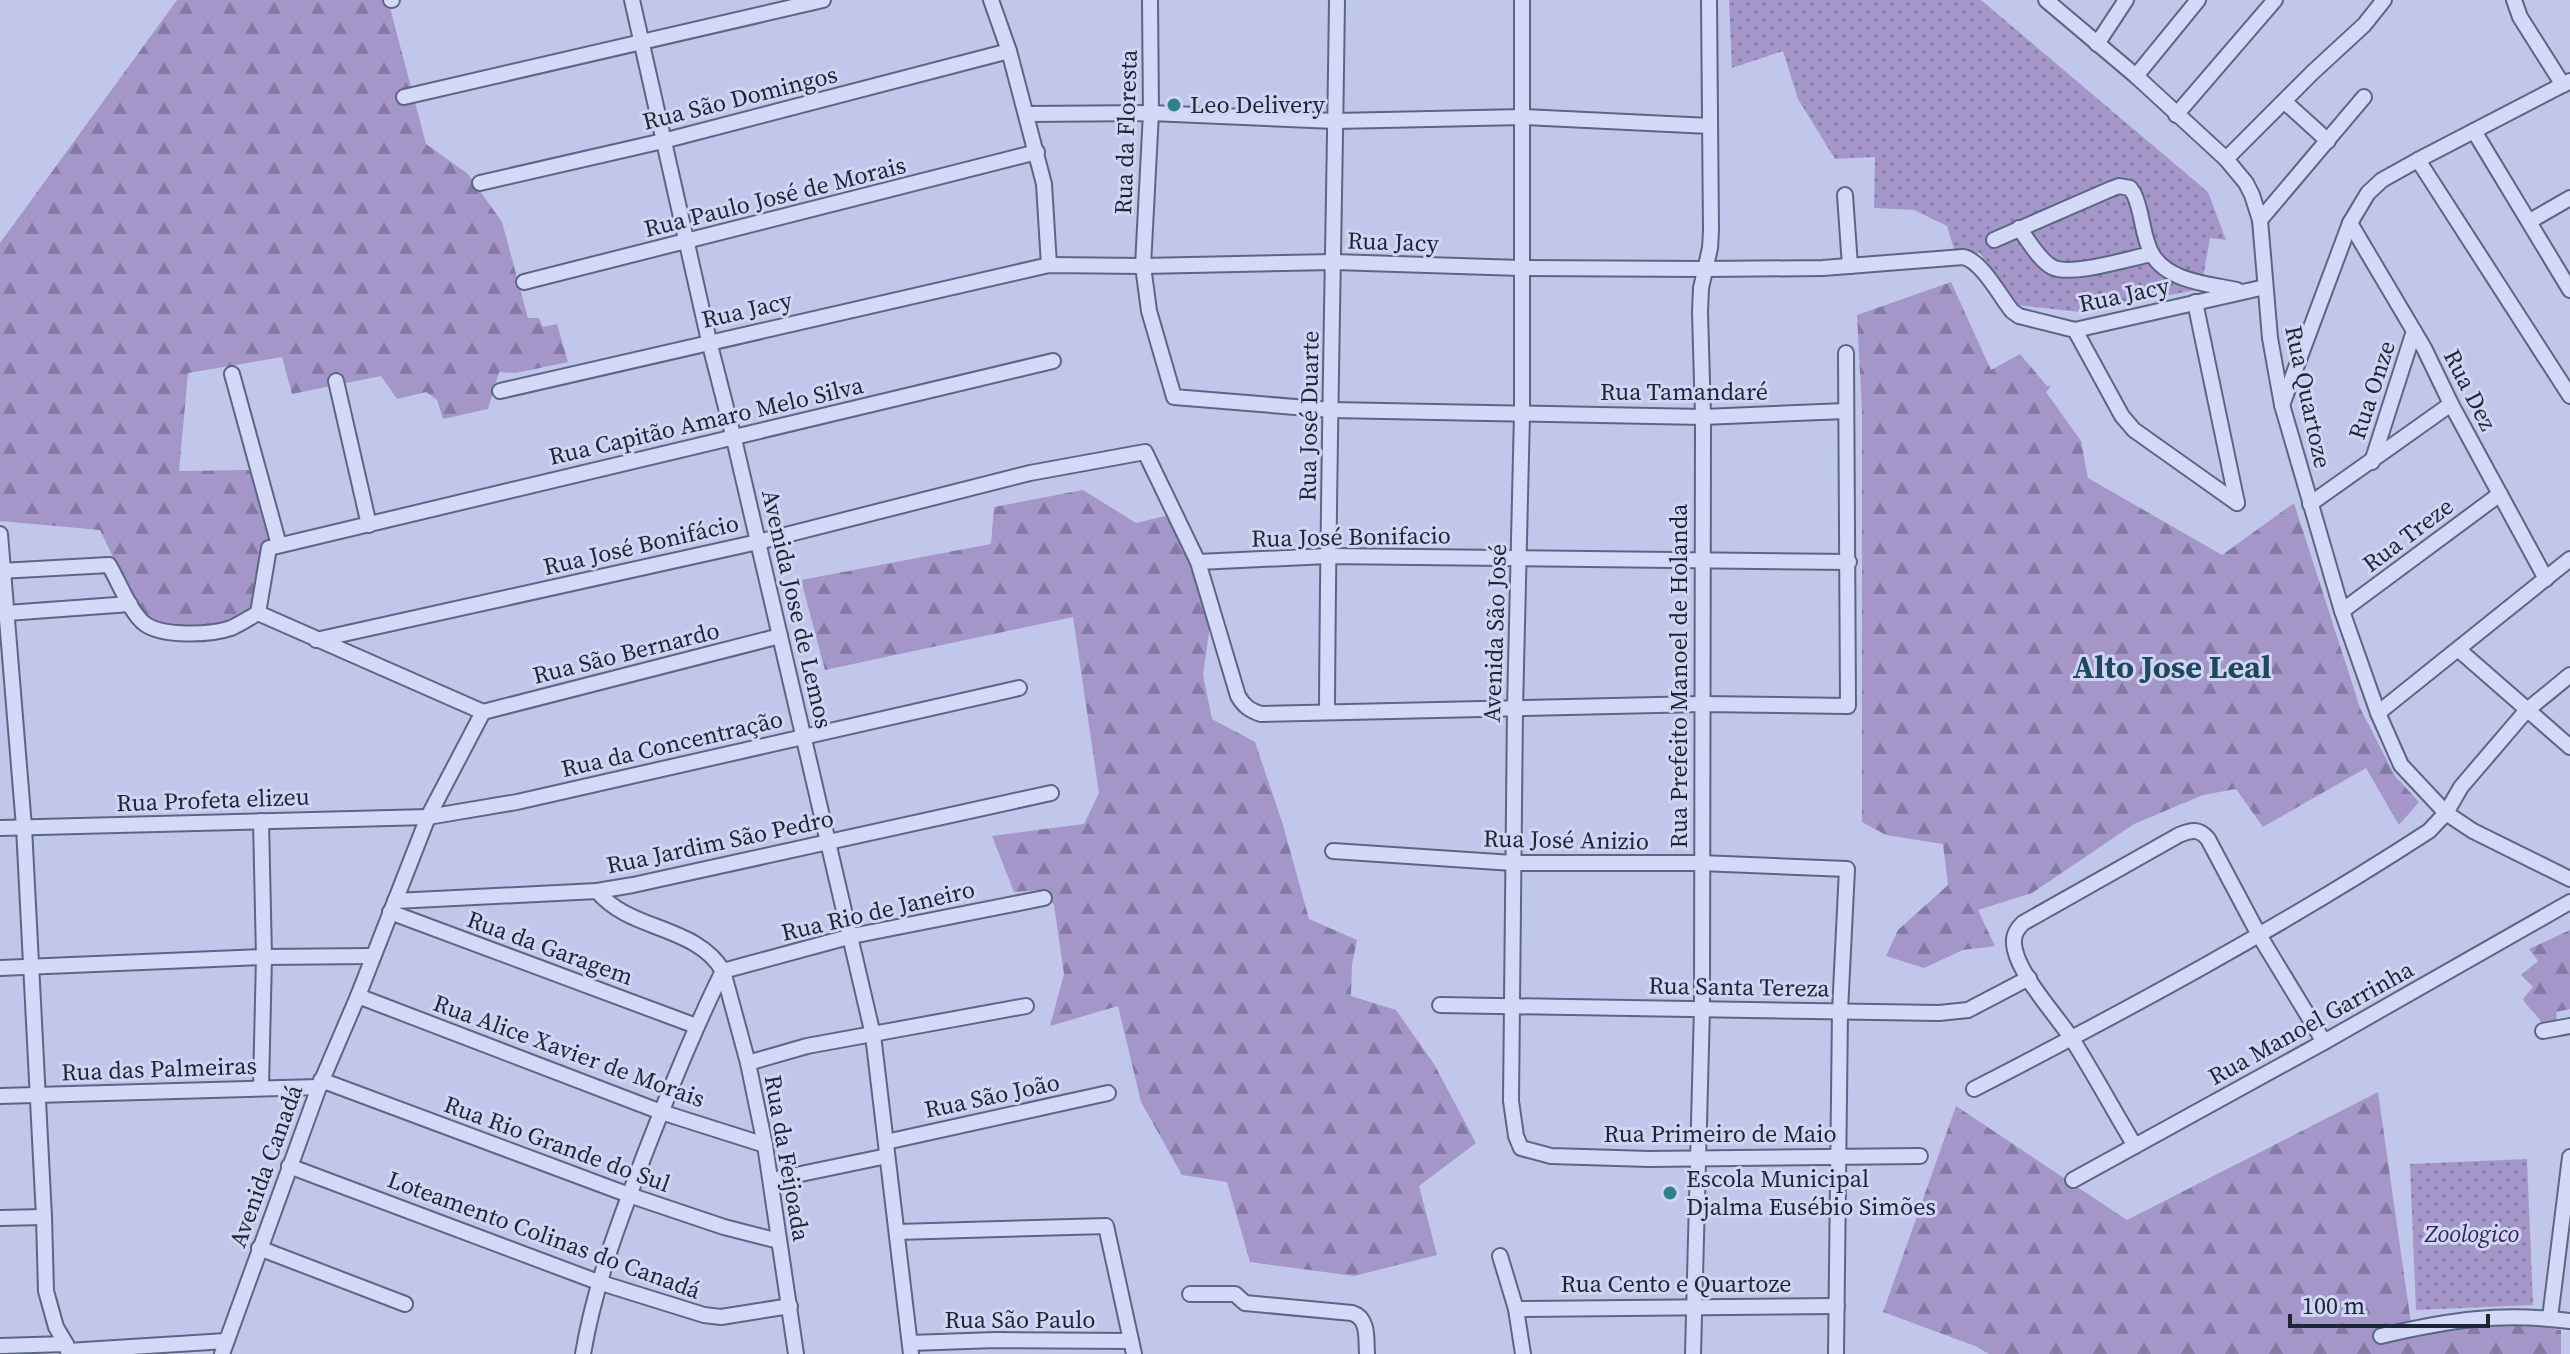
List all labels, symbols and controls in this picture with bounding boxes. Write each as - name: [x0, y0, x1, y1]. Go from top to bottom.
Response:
- street label: Rua da Floresta: [1106, 48, 1145, 215]
- street label: Rua São Domingos: [639, 57, 841, 138]
- place label: Leo Delivery: [1190, 88, 1326, 121]
- marker: Leo Delivery: [1165, 96, 1183, 114]
- street label: Rua Paulo José de Morais: [640, 148, 909, 245]
- street label: Rua Jacy: [1347, 223, 1440, 260]
- street label: Rua Jacy: [2076, 269, 2173, 320]
- street label: Rua Jacy: [698, 283, 796, 336]
- street label: Rua Quartoze: [2277, 323, 2340, 471]
- street label: Rua José Duarte: [1291, 330, 1326, 502]
- street label: Rua Onze: [2340, 336, 2403, 443]
- street label: Rua Dez: [2436, 343, 2505, 436]
- street label: Rua Capitão Amaro Melo Silva: [545, 368, 867, 473]
- street label: Rua Tamandaré: [1600, 375, 1768, 408]
- street label: Avenida Jose de Lemos: [754, 486, 841, 732]
- street label: Rua Treze: [2356, 490, 2460, 580]
- street label: Rua Prefeito Manoel de Holanda: [1662, 503, 1695, 848]
- street label: Rua José Bonifácio: [540, 506, 742, 583]
- street label: Rua José Bonifacio: [1251, 518, 1451, 555]
- street label: Avenida São José: [1475, 543, 1514, 723]
- street label: Rua São Bernardo: [529, 613, 723, 692]
- district label: Alto Jose Leal: [2073, 645, 2271, 689]
- street label: Rua da Concentração: [558, 702, 786, 785]
- street label: Rua Profeta elizeu: [116, 780, 310, 819]
- street label: Rua Jardim São Pedro: [603, 801, 836, 882]
- street label: Rua José Anizio: [1483, 822, 1649, 857]
- street label: Rua Rio de Janeiro: [778, 872, 978, 949]
- street label: Rua da Garagem: [462, 902, 638, 993]
- street label: Rua Manoel Garrinha: [2202, 952, 2420, 1093]
- street label: Rua Santa Tereza: [1648, 968, 1831, 1005]
- street label: Rua Alice Xavier de Morais: [429, 986, 710, 1115]
- street label: Rua das Palmeiras: [61, 1049, 257, 1088]
- street label: Rua São João: [921, 1065, 1063, 1126]
- street label: Rua da Feijoada: [757, 1072, 818, 1244]
- street label: Avenida Canadá: [221, 1079, 311, 1252]
- street label: Rua Rio Grande do Sul: [439, 1087, 675, 1200]
- street label: Rua Primeiro de Maio: [1603, 1117, 1837, 1150]
- street label: Loteamento Colinas do Canadá: [383, 1162, 706, 1307]
- place label: Escola Municipal Djalma Eusébio Simões: [1686, 1162, 1936, 1223]
- marker: Escola Municipal Djalma Eusébio Simões: [1661, 1184, 1679, 1202]
- park label: Zoologico: [2424, 1217, 2520, 1250]
- street label: Rua Cento e Quartoze: [1560, 1267, 1792, 1300]
- scale bar: [2290, 1278, 2488, 1328]
- text: 100 m: [2302, 1289, 2365, 1322]
- street label: Rua São Paulo: [944, 1303, 1096, 1336]

